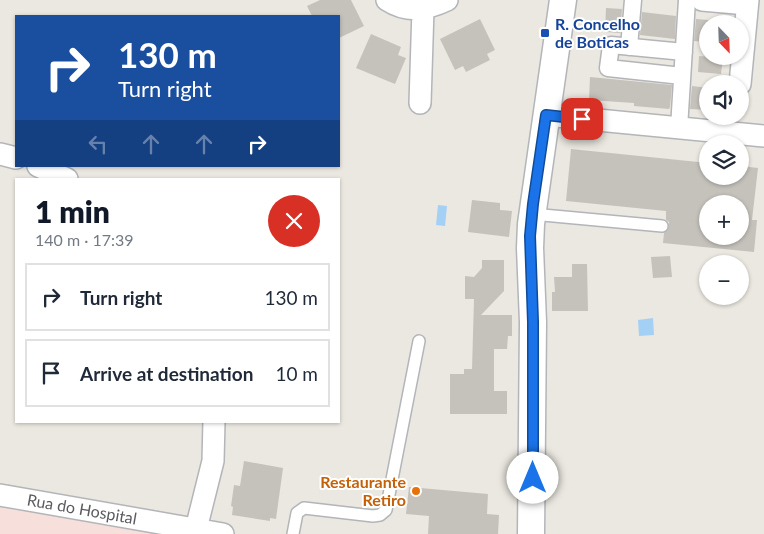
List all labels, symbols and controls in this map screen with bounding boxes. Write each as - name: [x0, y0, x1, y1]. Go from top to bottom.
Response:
- place label: R. Concelho de Boticas: [555, 14, 640, 51]
- north arrow: [699, 15, 749, 65]
- map controls: [699, 15, 749, 305]
- marker: R. Concelho de Boticas: [539, 27, 551, 39]
- text: 130 m: [118, 33, 217, 75]
- icon: right: [35, 35, 100, 100]
- text: Turn right: [118, 75, 212, 102]
- button: sound: [699, 75, 749, 125]
- pin: [561, 98, 603, 140]
- icon: arrive: [568, 105, 596, 133]
- icon: left: [84, 130, 112, 158]
- icon: ahead: [137, 130, 165, 158]
- icon: ahead: [190, 130, 218, 158]
- icon: right: [243, 130, 271, 158]
- button: layers: [699, 135, 749, 185]
- text: 1 min: [35, 193, 110, 229]
- button: close: [268, 195, 320, 247]
- button: +: [699, 195, 749, 245]
- text: 140 m · 17:39: [35, 230, 134, 249]
- button: −: [699, 255, 749, 305]
- icon: right: [37, 283, 65, 311]
- text: Turn right: [80, 286, 162, 309]
- text: 130 m: [264, 286, 318, 309]
- icon: arrive: [37, 359, 65, 387]
- text: Arrive at destination: [80, 362, 253, 385]
- text: 10 m: [275, 362, 318, 385]
- position arrow: [506, 451, 558, 503]
- place label: Restaurante Retiro: [320, 472, 406, 509]
- marker: Restaurante Retiro: [410, 485, 422, 497]
- street label: Rua do Hospital: [26, 490, 138, 528]

